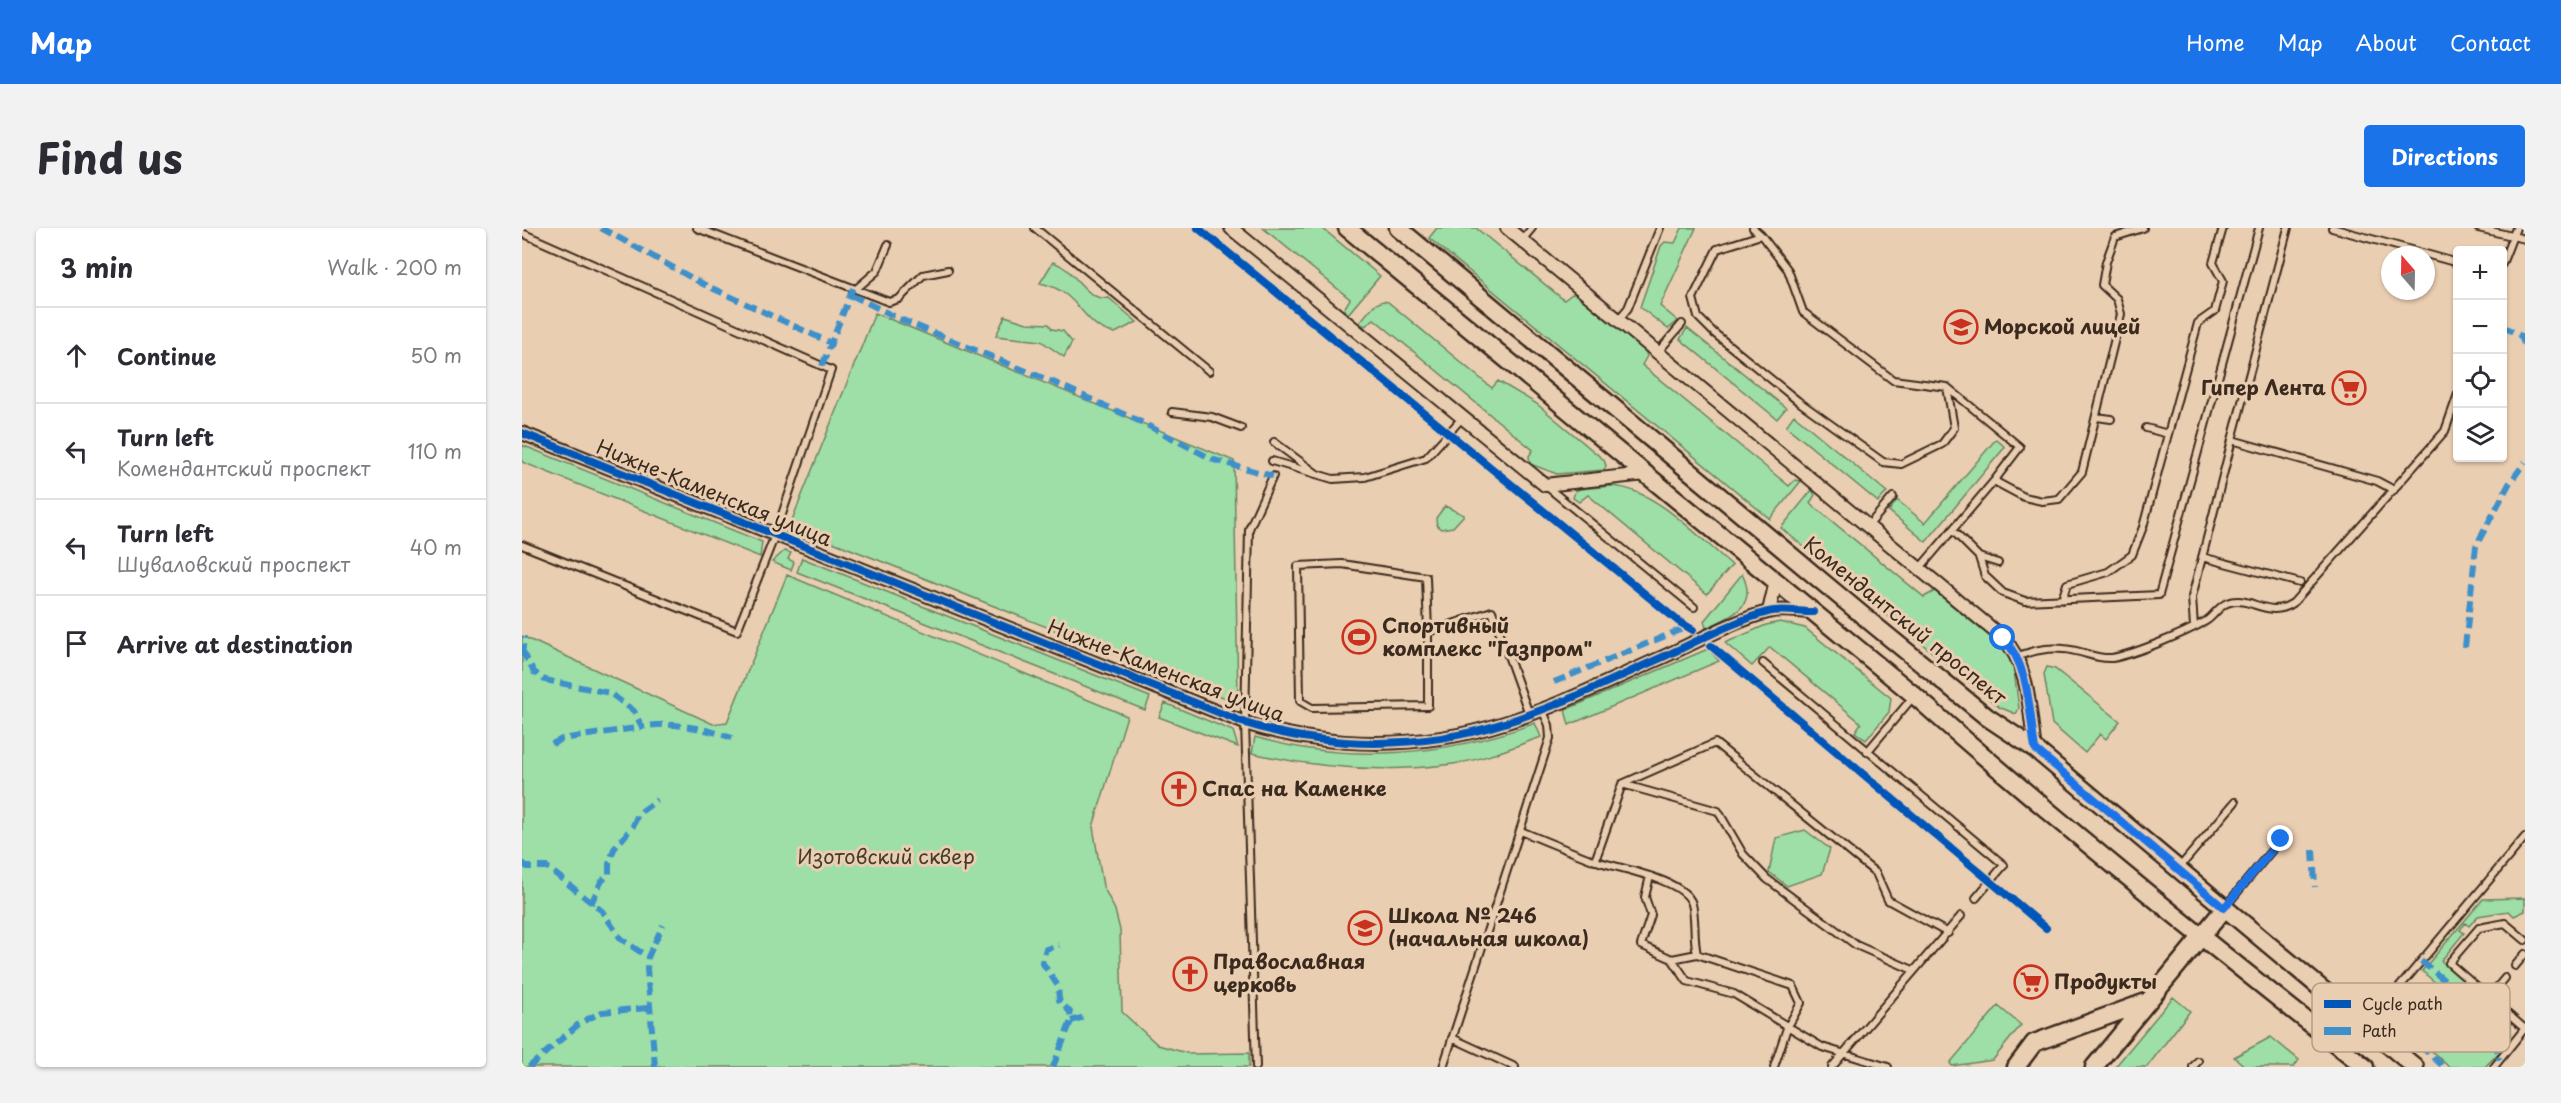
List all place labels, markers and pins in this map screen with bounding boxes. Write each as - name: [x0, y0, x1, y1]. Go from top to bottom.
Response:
- school or university icon: Морской лицей: [1943, 309, 1979, 345]
- place label: Морской лицей: [1984, 311, 2141, 341]
- supermarket icon: Гипер Лента: [2331, 370, 2367, 406]
- place label: Гипер Лента: [2201, 372, 2326, 402]
- place label: Спортивный комплекс "Газпром": [1382, 610, 1593, 663]
- sports icon: Спортивный комплекс "Газпром": [1341, 619, 1377, 655]
- church icon: Спас на Каменке: [1161, 771, 1197, 807]
- place label: Спас на Каменке: [1202, 773, 1387, 803]
- place label: Школа № 246 (начальная школа): [1388, 900, 1589, 953]
- school or university icon: Школа № 246 (начальная школа): [1347, 910, 1383, 946]
- place label: Православная церковь: [1213, 946, 1365, 999]
- church icon: Православная церковь: [1172, 956, 1208, 992]
- supermarket icon: Продукты: [2013, 964, 2049, 1000]
- place label: Продукты: [2054, 966, 2157, 996]

